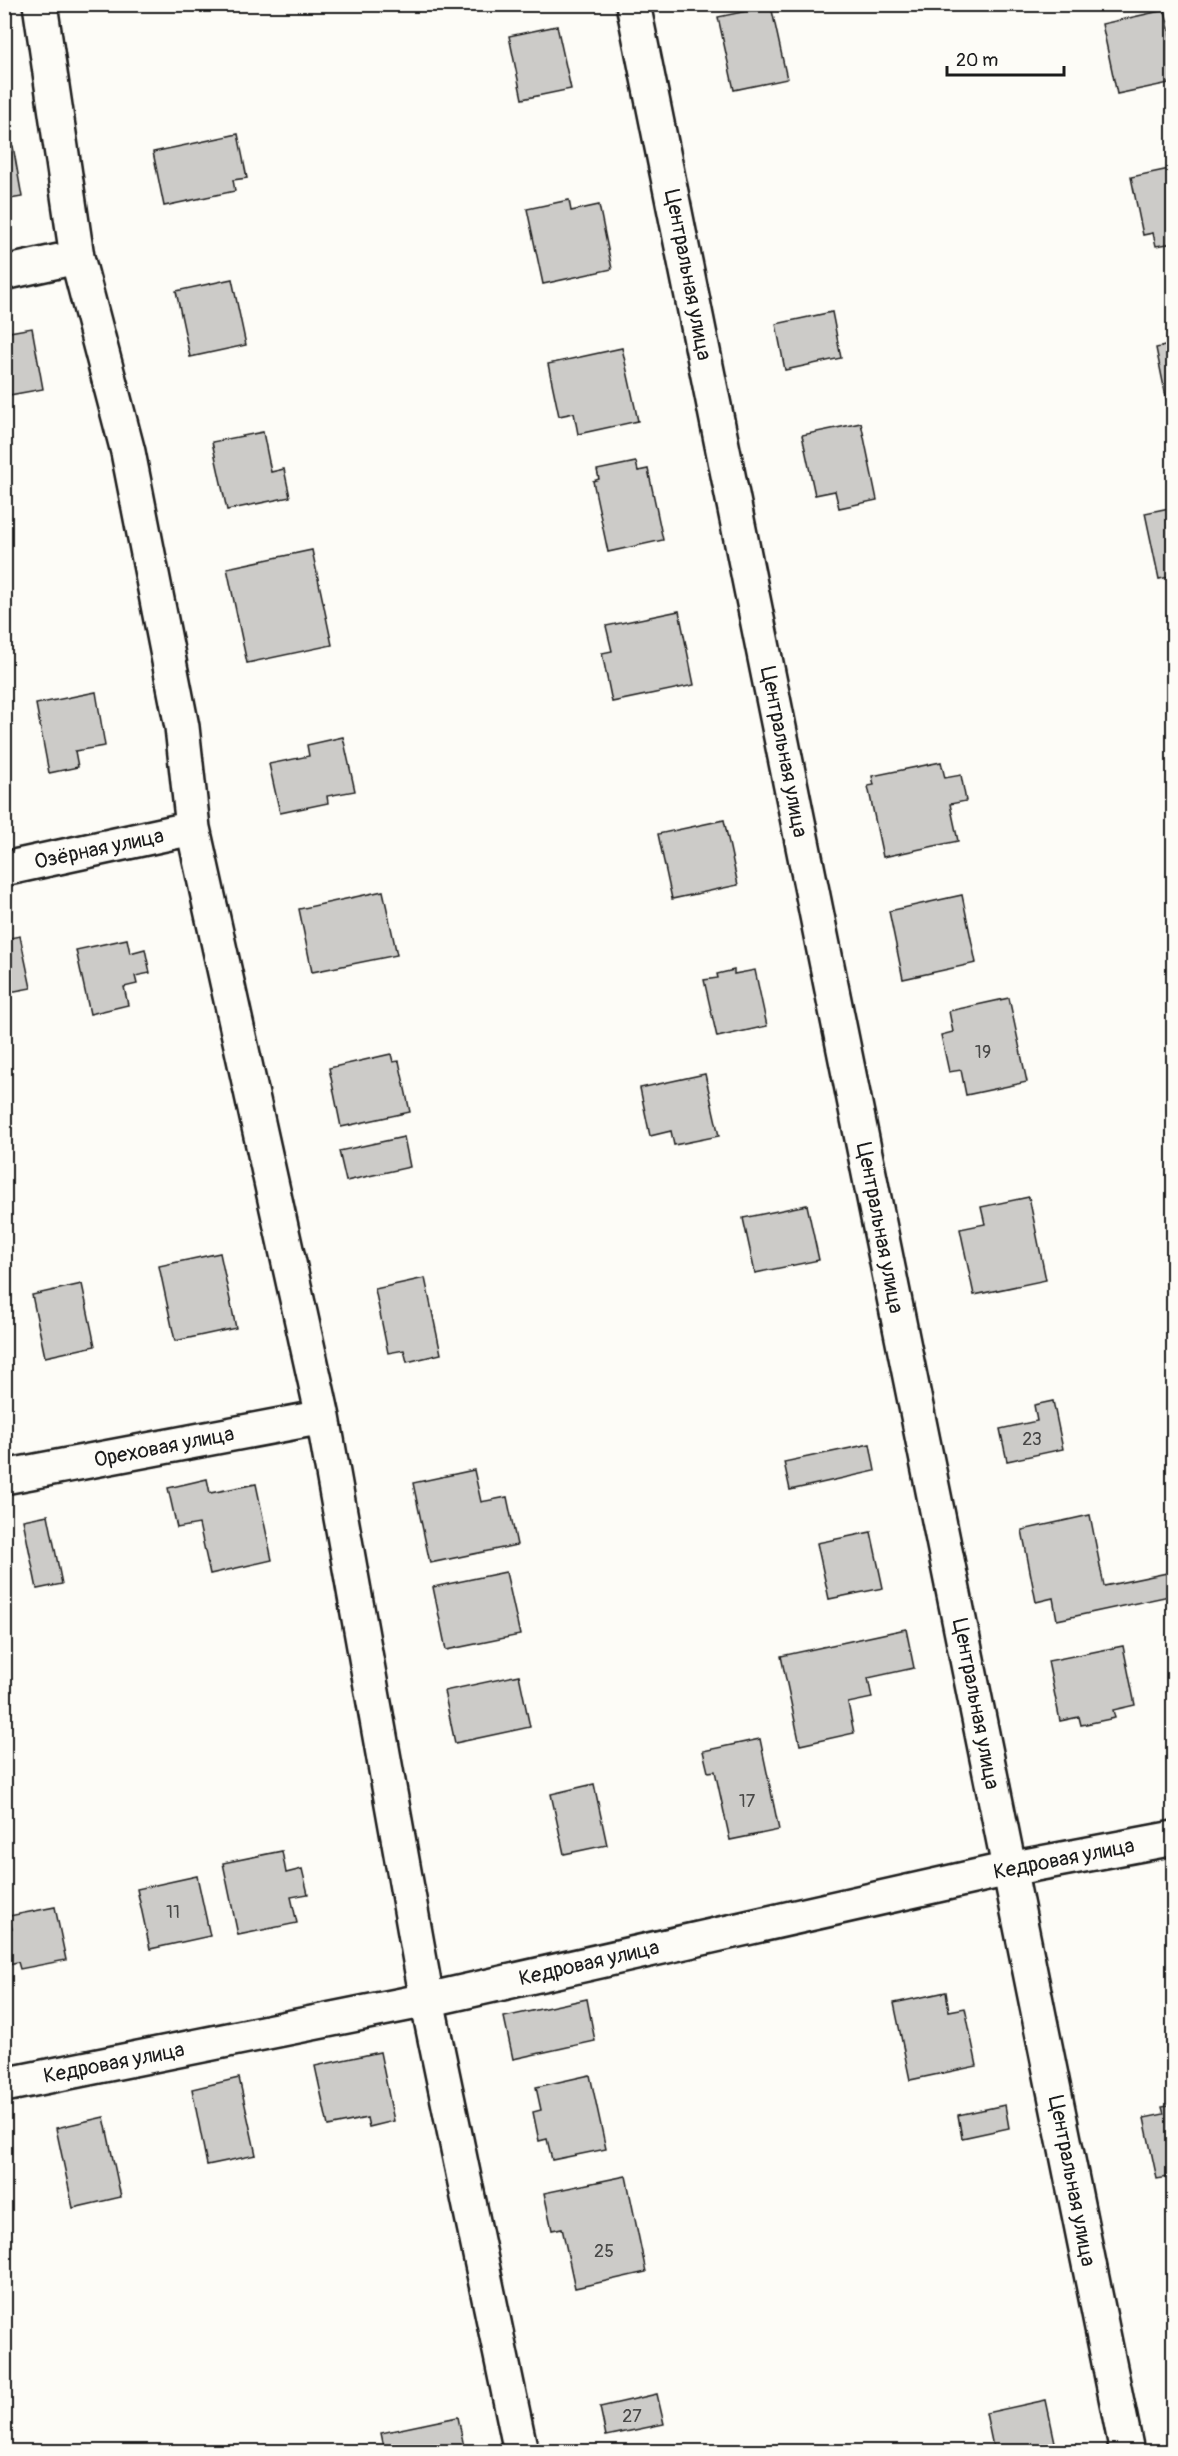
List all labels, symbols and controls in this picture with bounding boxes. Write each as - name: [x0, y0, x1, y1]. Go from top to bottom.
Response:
- scale bar: [947, 39, 1064, 77]
- text: 20 m: [956, 49, 998, 72]
- street label: Центральная улица: [658, 187, 718, 363]
- street label: Центральная улица: [754, 664, 814, 840]
- street label: Озёрная улица: [32, 822, 166, 876]
- house number: 19: [975, 1041, 991, 1064]
- street label: Центральная улица: [850, 1140, 910, 1316]
- street label: Ореховая улица: [92, 1420, 236, 1474]
- house number: 23: [1022, 1428, 1042, 1451]
- street label: Центральная улица: [946, 1616, 1006, 1792]
- house number: 17: [739, 1790, 756, 1813]
- street label: Кедровая улица: [991, 1832, 1137, 1886]
- house number: 11: [166, 1901, 180, 1924]
- street label: Кедровая улица: [516, 1934, 662, 1992]
- street label: Кедровая улица: [41, 2036, 187, 2090]
- street label: Центральная улица: [1042, 2093, 1102, 2269]
- house number: 25: [594, 2240, 614, 2263]
- house number: 27: [622, 2405, 642, 2428]

